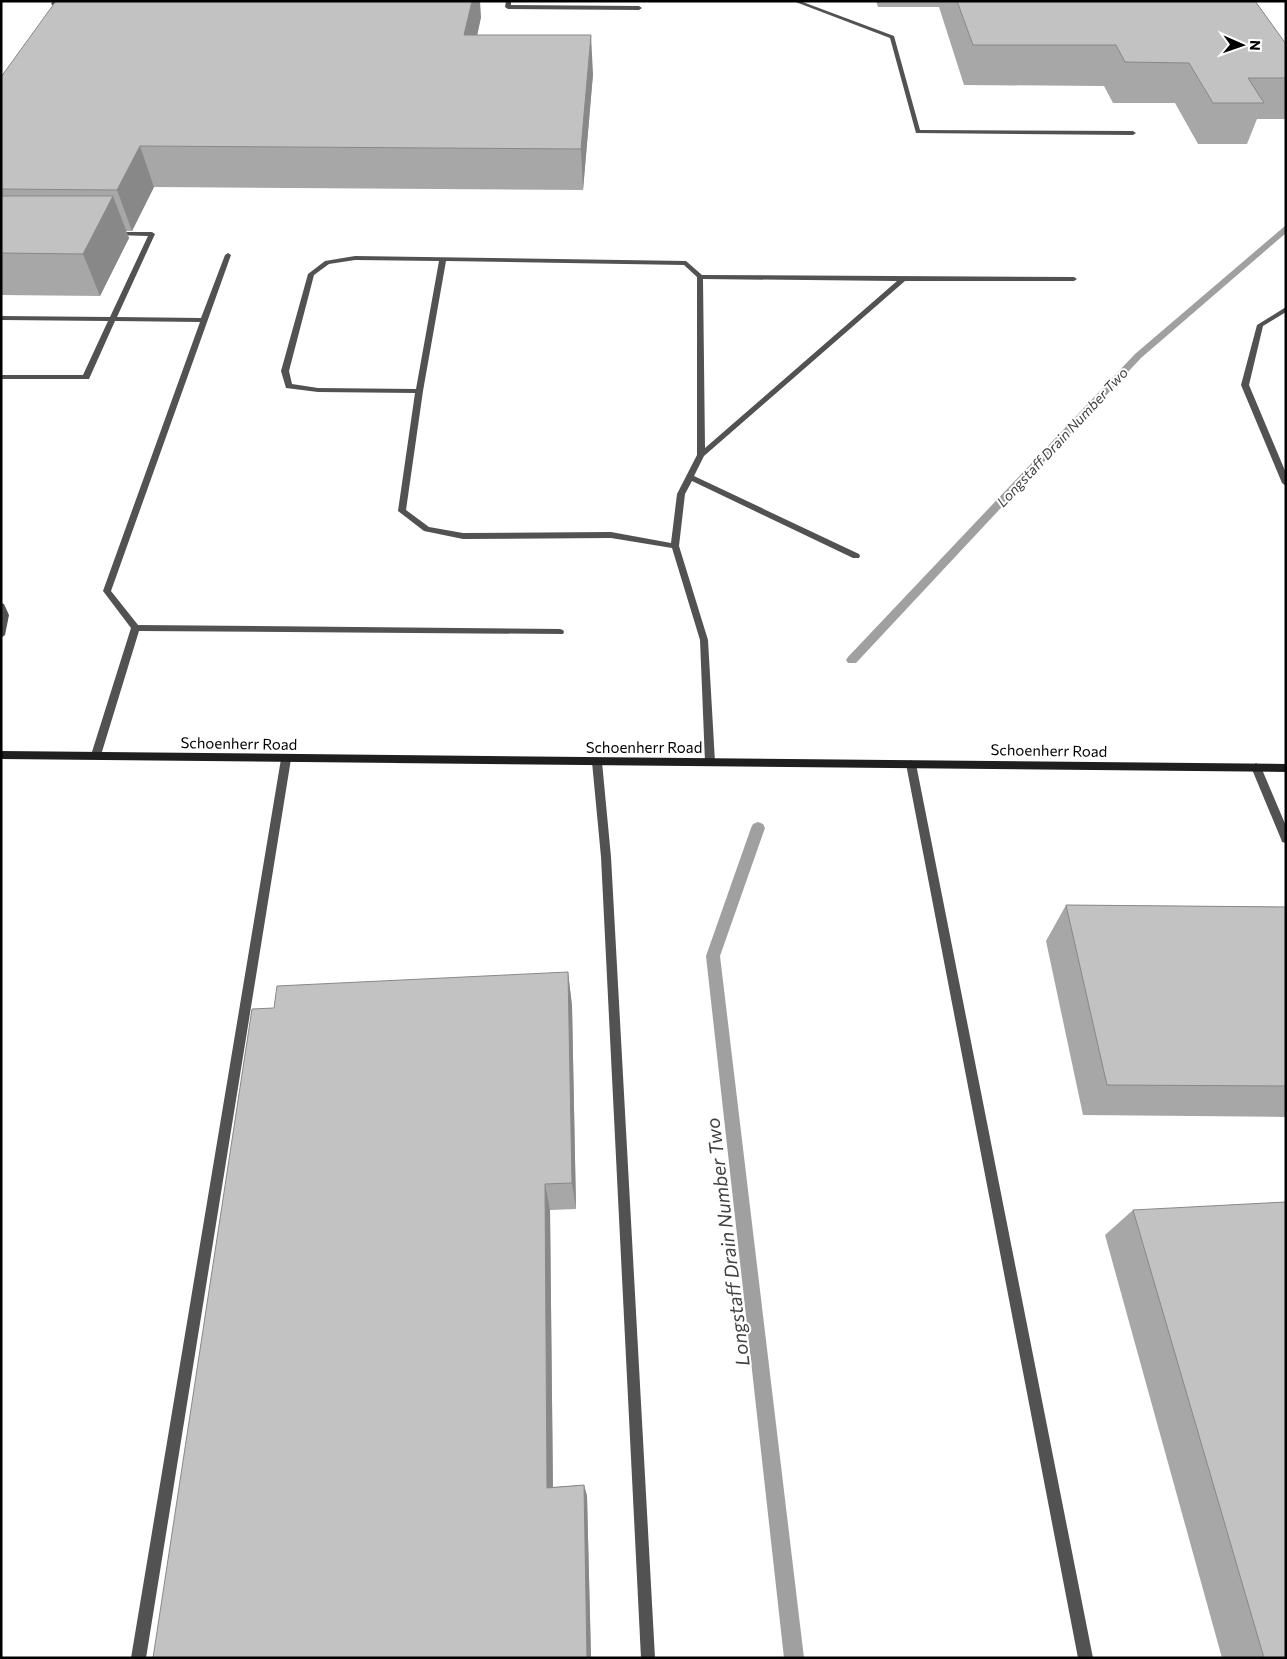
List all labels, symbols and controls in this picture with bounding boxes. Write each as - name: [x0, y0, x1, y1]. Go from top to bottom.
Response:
- north arrow: [1217, 20, 1267, 70]
- text: N: [1247, 40, 1264, 51]
- water label: Longstaff Drain Number Two: [993, 364, 1131, 510]
- street label: Schoenherr Road: [181, 733, 297, 753]
- street label: Schoenherr Road: [586, 738, 702, 756]
- street label: Schoenherr Road: [991, 740, 1107, 760]
- water label: Longstaff Drain Number Two: [700, 1117, 754, 1367]

